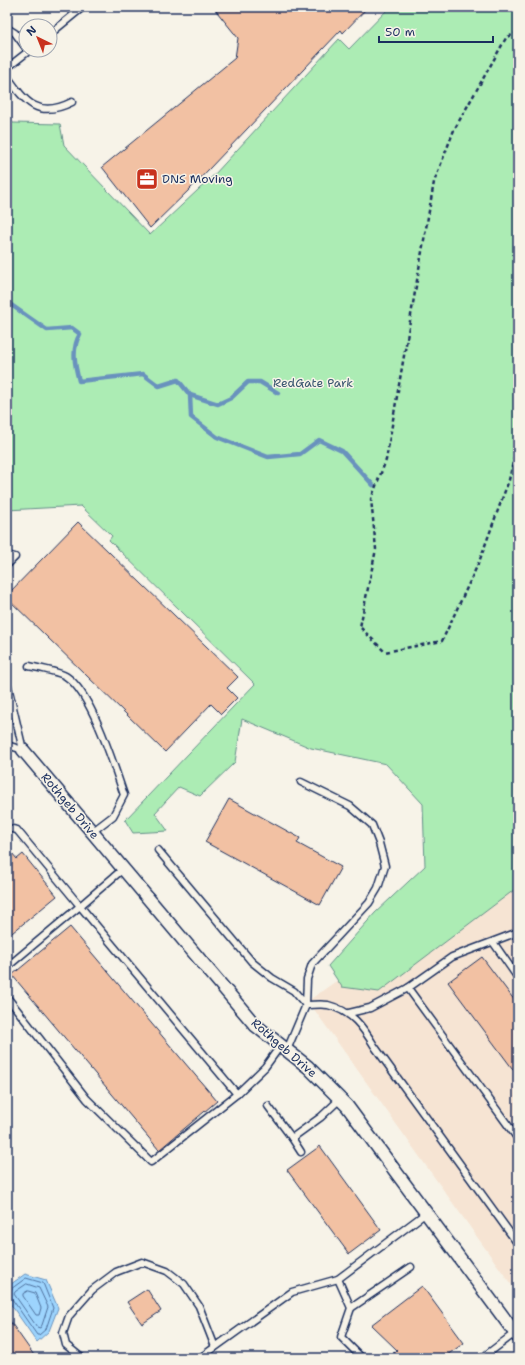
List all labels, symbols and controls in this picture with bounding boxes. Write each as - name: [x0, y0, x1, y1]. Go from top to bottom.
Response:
- north arrow: [18, 18, 58, 58]
- scale bar: [379, 18, 493, 44]
- text: N: [23, 22, 40, 40]
- text: 50 m: [385, 24, 415, 40]
- office icon: DNS Moving: [134, 166, 160, 192]
- place label: DNS Moving: [162, 171, 233, 187]
- park label: RedGate Park: [273, 375, 353, 391]
- street label: Rothgeb Drive: [37, 769, 103, 843]
- street label: Rothgeb Drive: [248, 1015, 320, 1081]

